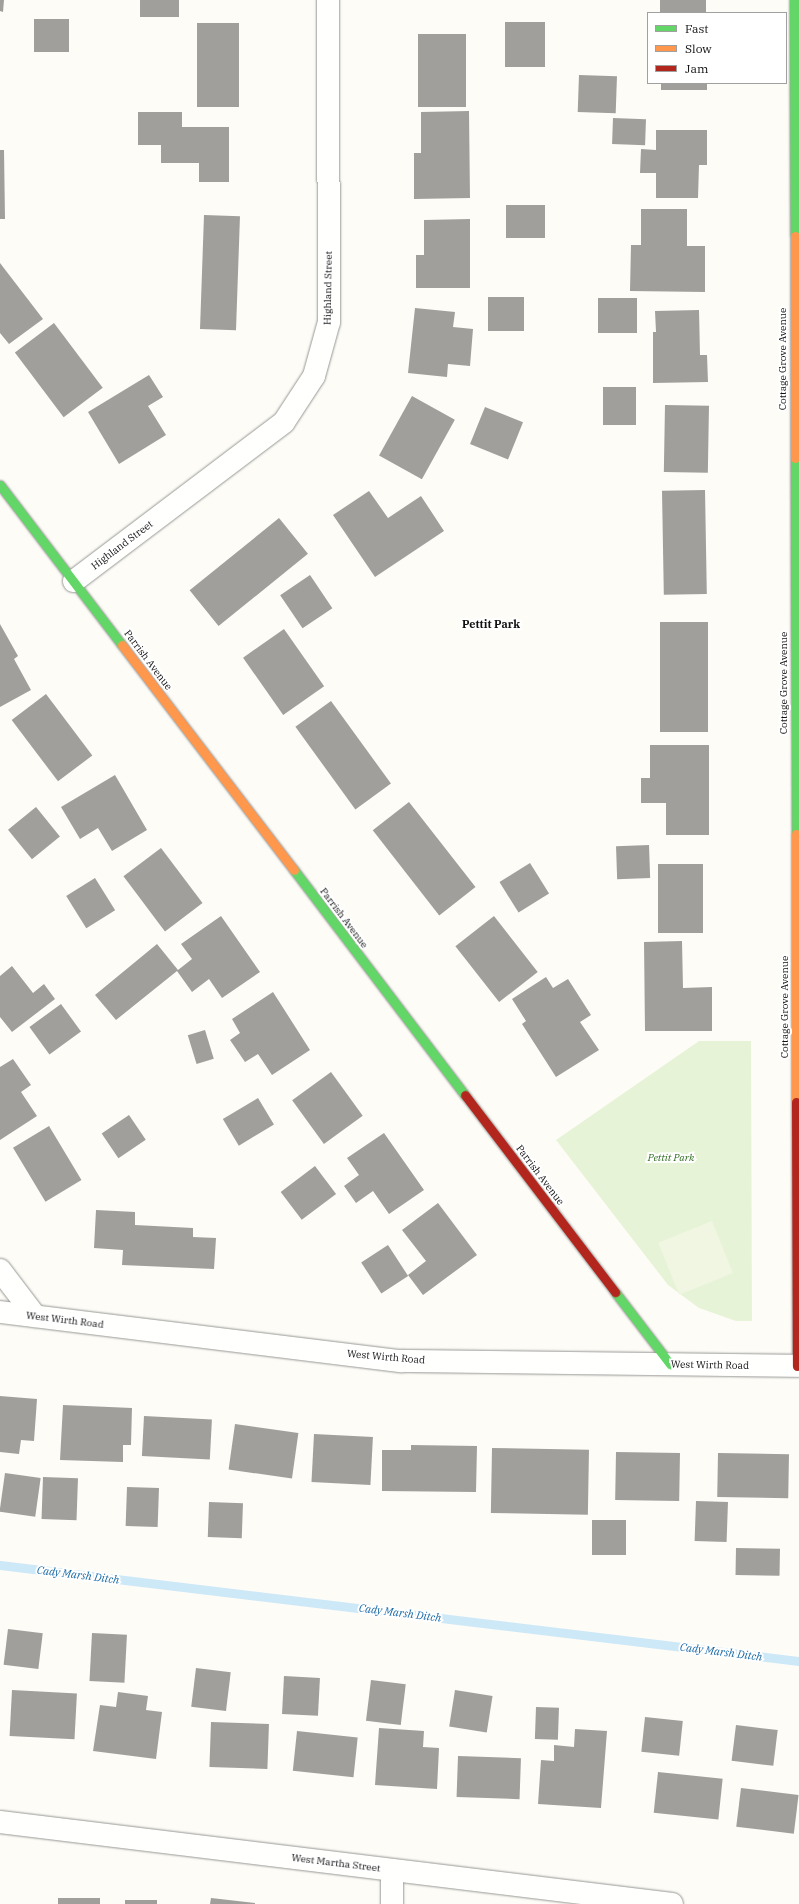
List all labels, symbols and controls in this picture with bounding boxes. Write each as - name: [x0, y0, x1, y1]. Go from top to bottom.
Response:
- legend: [647, 12, 787, 84]
- text: Fast: [685, 21, 709, 36]
- text: Slow: [685, 41, 712, 56]
- text: Jam: [685, 61, 708, 76]
- street label: Highland Street: [321, 251, 335, 325]
- street label: Cottage Grove Avenue: [777, 308, 789, 410]
- street label: Highland Street: [89, 518, 155, 572]
- district label: Pettit Park: [462, 617, 520, 631]
- street label: Parrish Avenue: [121, 628, 175, 692]
- street label: Cottage Grove Avenue: [778, 632, 790, 734]
- street label: Parrish Avenue: [317, 886, 371, 950]
- street label: Cottage Grove Avenue: [779, 956, 791, 1058]
- street label: Parrish Avenue: [513, 1143, 567, 1207]
- park label: Pettit Park: [648, 1152, 694, 1164]
- street label: West Wirth Road: [25, 1309, 105, 1331]
- street label: West Wirth Road: [346, 1348, 426, 1366]
- street label: West Wirth Road: [671, 1358, 749, 1372]
- water label: Cady Marsh Ditch: [36, 1563, 120, 1587]
- water label: Cady Marsh Ditch: [358, 1601, 442, 1625]
- water label: Cady Marsh Ditch: [679, 1640, 763, 1664]
- street label: West Martha Street: [291, 1852, 381, 1874]

